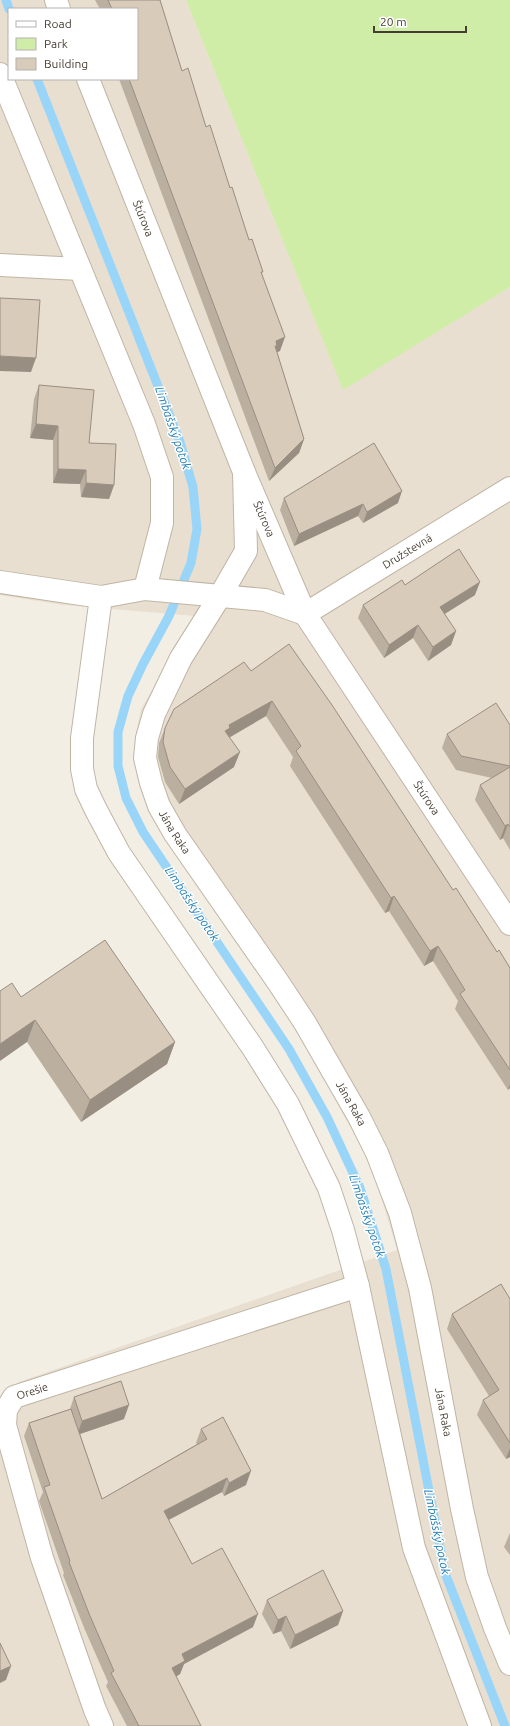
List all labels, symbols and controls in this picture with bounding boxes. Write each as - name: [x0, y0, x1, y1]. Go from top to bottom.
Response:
- legend: [8, 8, 138, 80]
- scale bar: [374, 8, 466, 34]
- text: 20 m: [380, 15, 407, 28]
- text: Road: [44, 17, 72, 30]
- text: Park: [44, 37, 68, 50]
- text: Building: [44, 57, 88, 70]
- street label: Štúrova: [131, 198, 156, 238]
- water label: Limbašský potok: [153, 385, 194, 472]
- street label: Štúrova: [251, 499, 277, 539]
- street label: Družstevná: [380, 531, 434, 571]
- street label: Štúrova: [411, 778, 442, 817]
- street label: Jána Raka: [157, 808, 193, 856]
- water label: Limbašský potok: [163, 864, 223, 944]
- street label: Jána Raka: [334, 1079, 368, 1128]
- water label: Limbašský potok: [347, 1173, 388, 1260]
- street label: Orešie: [15, 1380, 50, 1402]
- street label: Jána Raka: [433, 1387, 454, 1437]
- water label: Limbašský potok: [422, 1488, 453, 1577]

